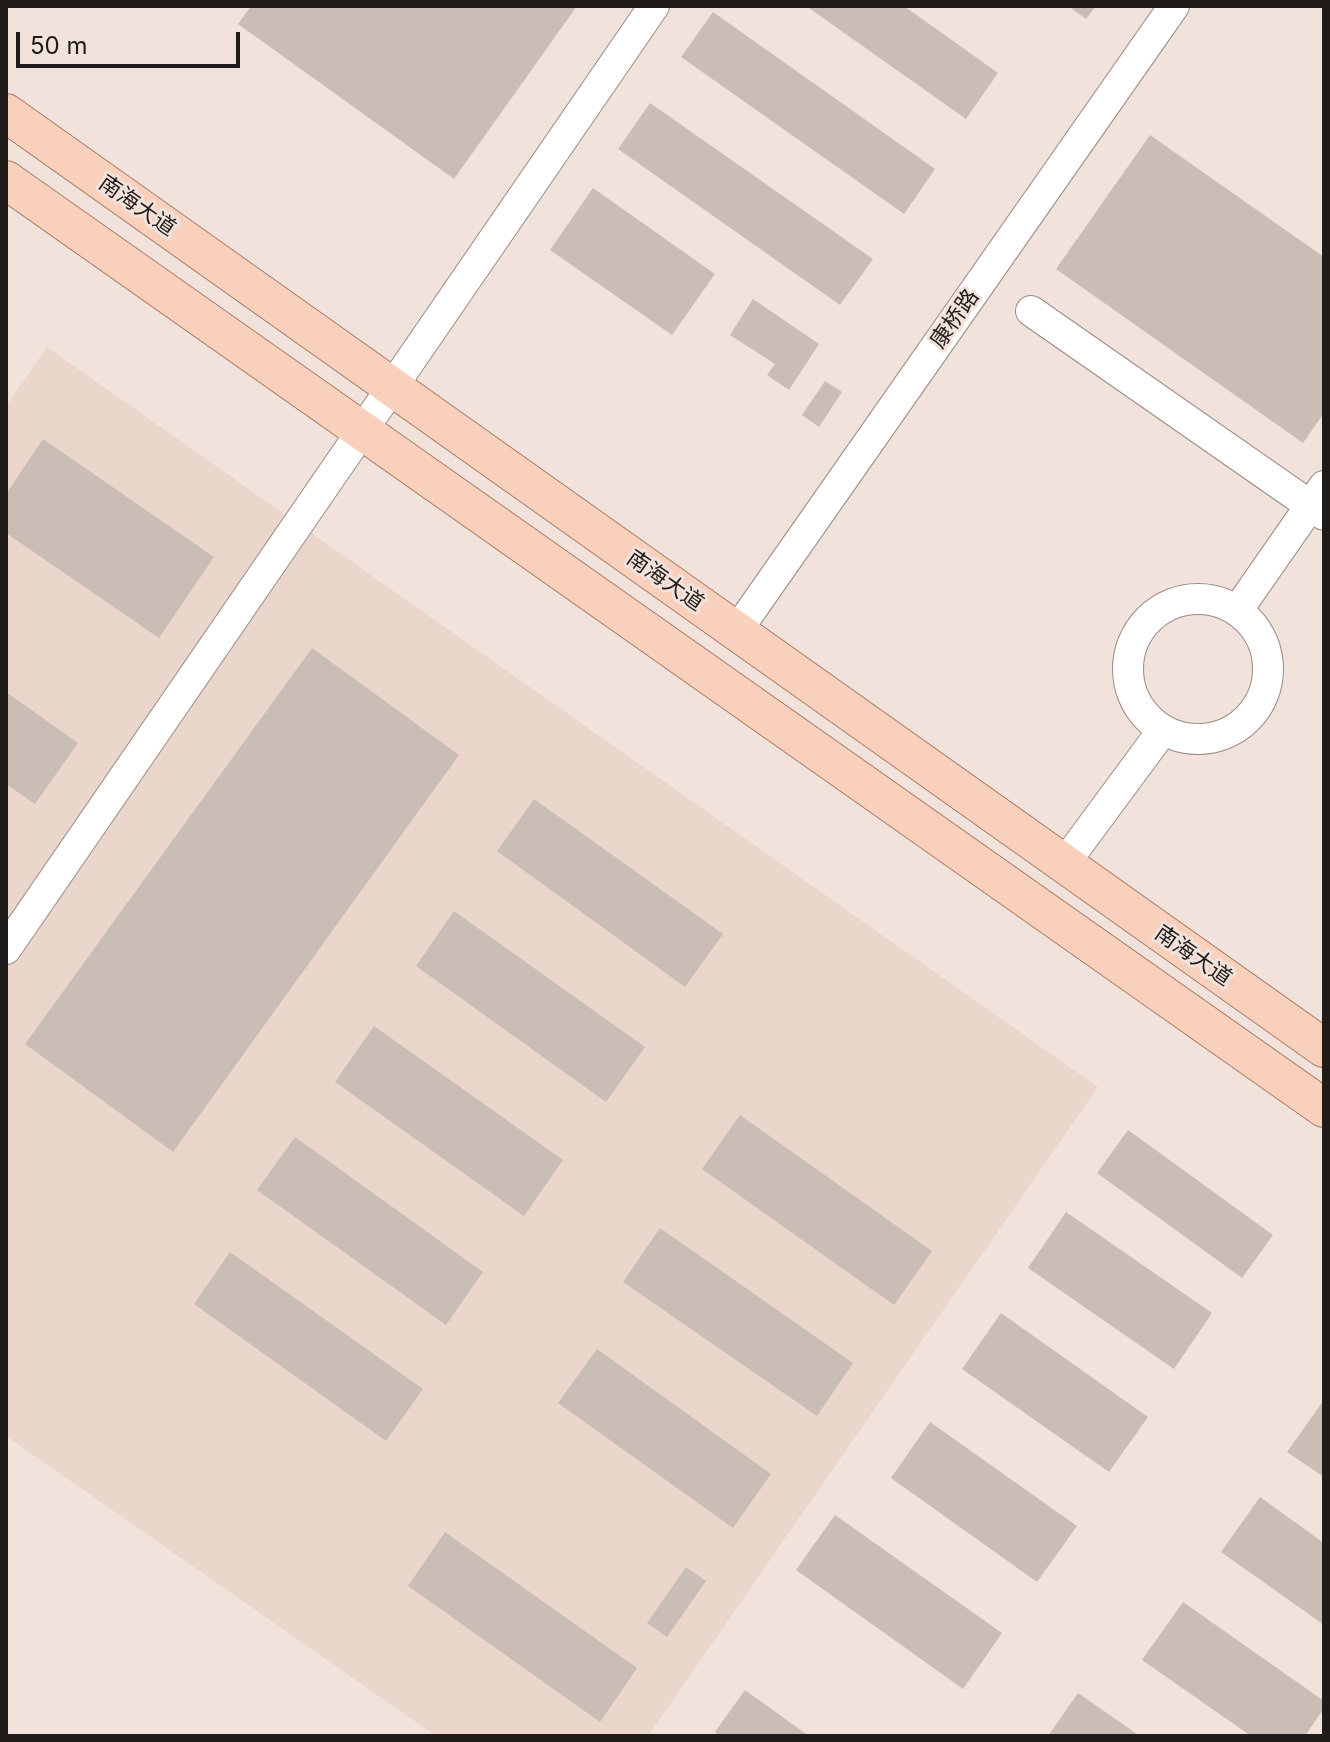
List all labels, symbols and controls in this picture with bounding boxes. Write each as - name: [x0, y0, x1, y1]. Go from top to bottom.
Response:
- scale bar: [20, 16, 244, 66]
- text: 50 m: [30, 31, 88, 60]
- street label: 南海大道: [93, 170, 181, 242]
- street label: 康桥路: [925, 284, 985, 354]
- street label: 南海大道: [621, 545, 709, 617]
- street label: 南海大道: [1149, 920, 1237, 992]

